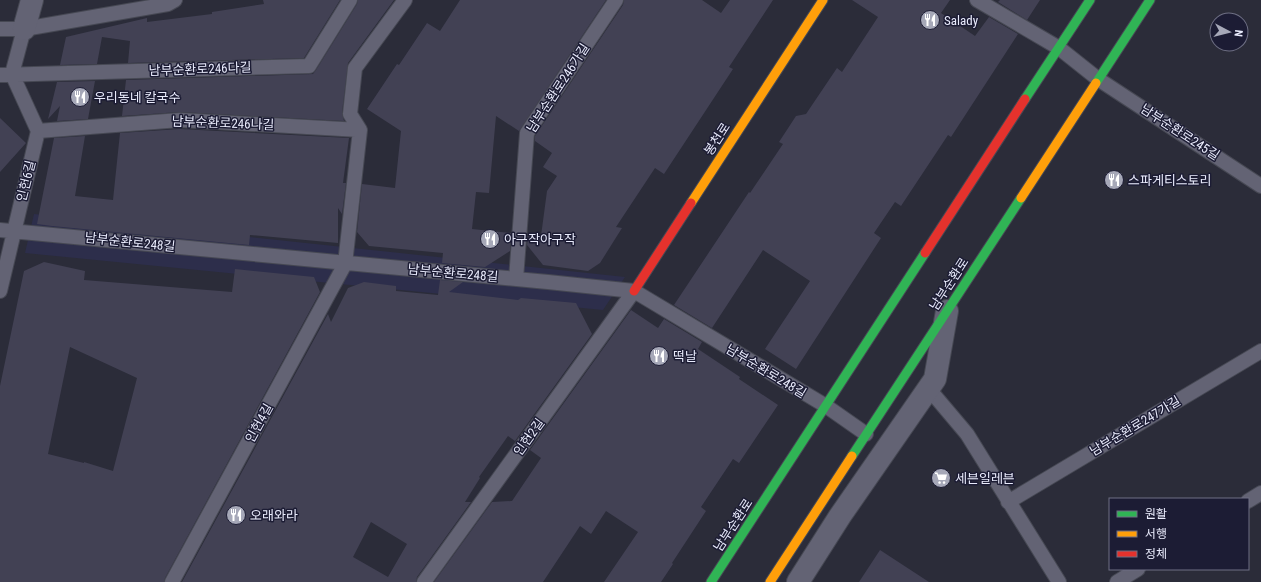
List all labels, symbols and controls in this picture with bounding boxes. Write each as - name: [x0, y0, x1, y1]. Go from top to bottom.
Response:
- restaurant icon: Salady: [919, 9, 941, 31]
- north arrow: [1209, 12, 1249, 52]
- place label: Salady: [944, 13, 979, 28]
- text: N: [1232, 29, 1245, 38]
- street label: 남부순환로246가길: [524, 41, 592, 135]
- street label: 남부순환로246다길: [148, 60, 252, 78]
- restaurant icon: 우리동네 칼국수: [69, 86, 91, 108]
- place label: 우리동네 칼국수: [94, 90, 181, 105]
- street label: 남부순환로245길: [1138, 101, 1222, 163]
- street label: 남부순환로246나길: [171, 114, 275, 132]
- street label: 봉천로: [701, 120, 733, 158]
- street label: 인헌6길: [14, 159, 38, 203]
- restaurant icon: 스파게티스토리: [1103, 169, 1125, 191]
- place label: 스파게티스토리: [1128, 173, 1212, 188]
- restaurant icon: 아구작아구작: [479, 228, 501, 250]
- street label: 남부순환로248길: [84, 230, 176, 254]
- place label: 아구작아구작: [504, 232, 576, 247]
- street label: 남부순환로: [926, 255, 972, 313]
- street label: 남부순환로248길: [407, 262, 499, 284]
- street label: 남부순환로248길: [723, 341, 809, 401]
- restaurant icon: 떡날: [648, 345, 670, 367]
- place label: 떡날: [673, 349, 697, 364]
- street label: 남부순환로247가길: [1087, 393, 1183, 459]
- street label: 인헌4길: [242, 401, 276, 445]
- street label: 인헌2길: [510, 415, 548, 459]
- supermarket icon: 세븐일레븐: [930, 467, 952, 489]
- place label: 세븐일레븐: [955, 471, 1015, 486]
- street label: 남부순환로: [710, 496, 756, 554]
- legend: [1109, 498, 1249, 570]
- restaurant icon: 오래와라: [225, 504, 247, 526]
- text: 원활: [1145, 507, 1167, 521]
- place label: 오래와라: [250, 508, 298, 523]
- text: 서행: [1145, 527, 1167, 541]
- text: 정체: [1145, 547, 1167, 561]

